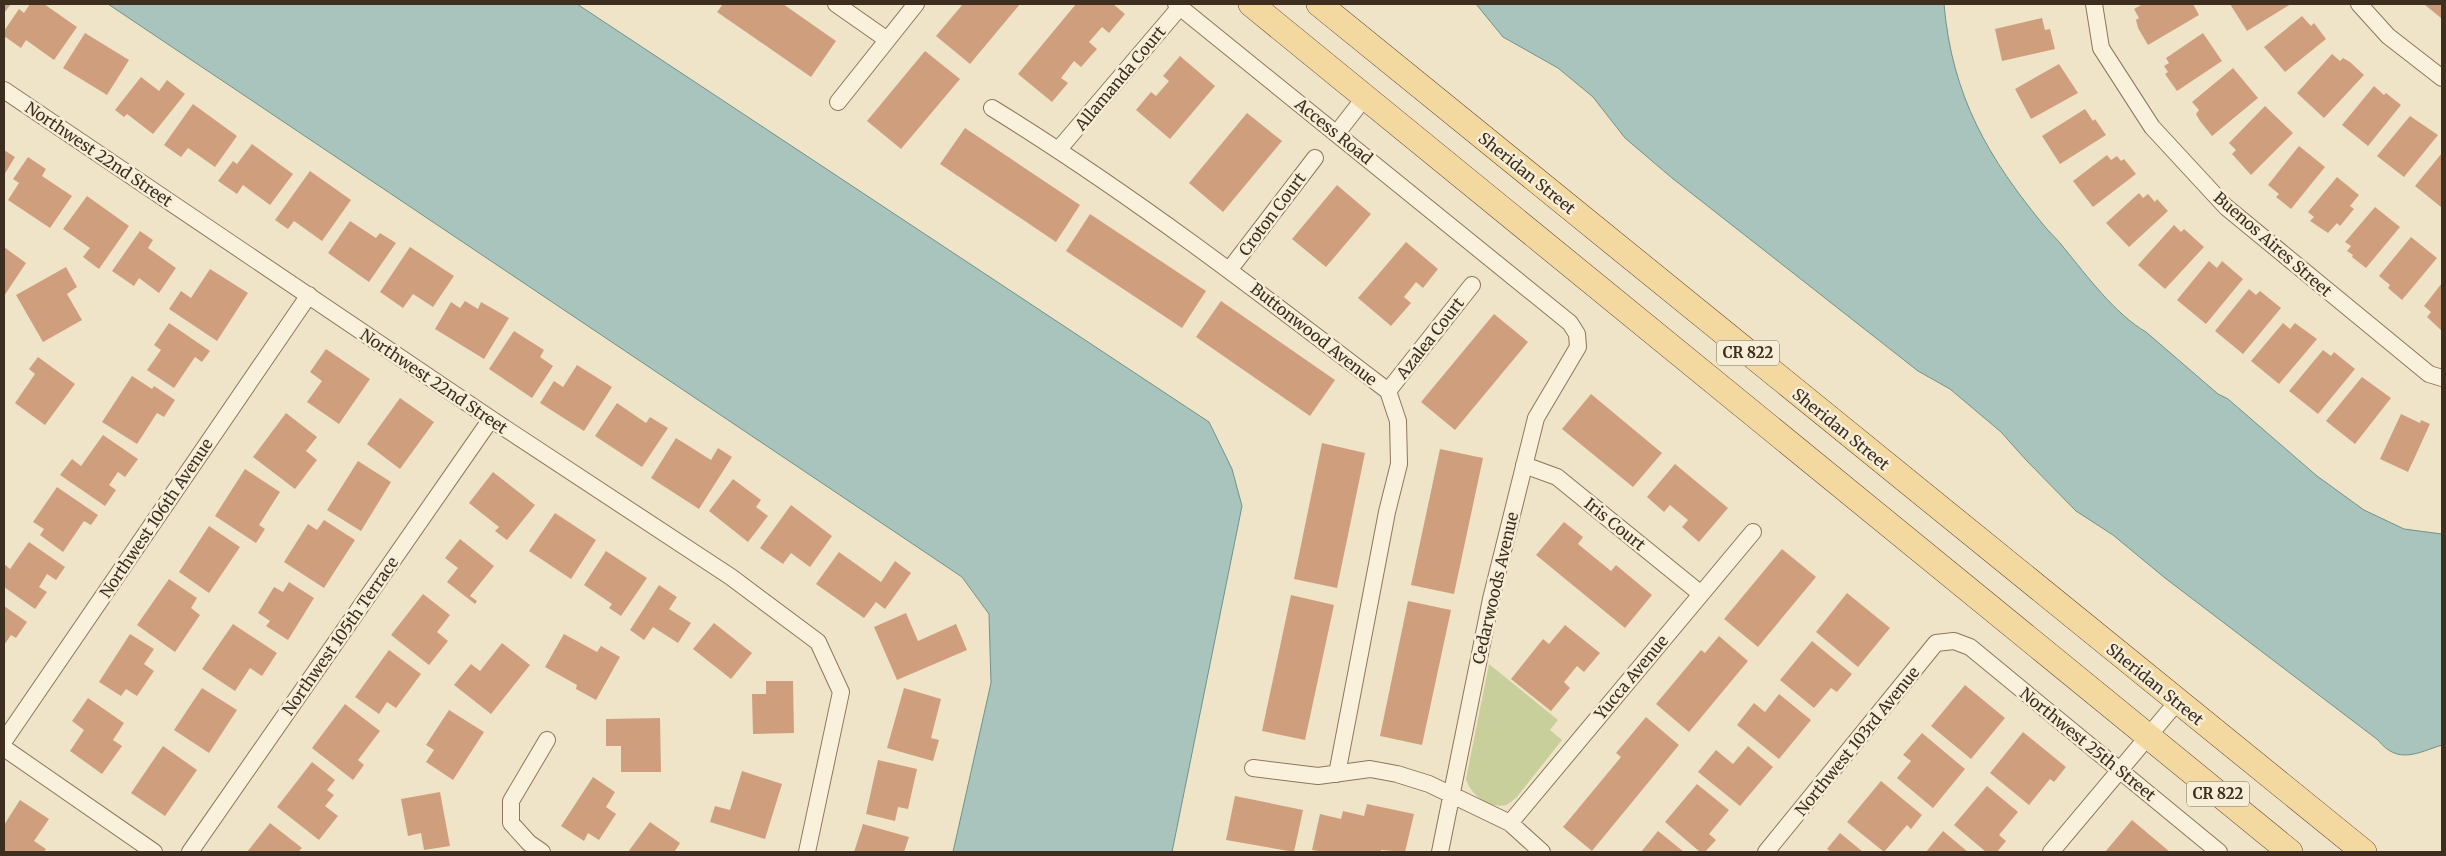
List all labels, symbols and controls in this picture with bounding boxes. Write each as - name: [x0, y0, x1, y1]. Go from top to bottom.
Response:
- street label: Allamanda Court: [1070, 21, 1170, 135]
- street label: Access Road: [1290, 93, 1377, 169]
- street label: Northwest 22nd Street: [22, 97, 177, 211]
- street label: Sheridan Street: [1474, 128, 1580, 219]
- street label: Croton Court: [1234, 168, 1310, 260]
- street label: Buenos Aires Street: [2210, 187, 2337, 301]
- street label: Buttonwood Avenue: [1247, 278, 1381, 390]
- street label: Azalea Court: [1391, 293, 1468, 383]
- street label: Northwest 22nd Street: [357, 324, 512, 438]
- road number: CR 822: [1717, 340, 1779, 366]
- street label: Sheridan Street: [1788, 384, 1894, 475]
- street label: Northwest 106th Avenue: [95, 434, 217, 602]
- street label: Iris Court: [1580, 493, 1650, 555]
- street label: Cedarwoods Avenue: [1468, 510, 1522, 666]
- street label: Northwest 105th Terrace: [278, 553, 402, 719]
- street label: Yucca Avenue: [1589, 631, 1672, 724]
- street label: Sheridan Street: [2102, 639, 2208, 730]
- street label: Northwest 103rd Avenue: [1791, 662, 1923, 820]
- street label: Northwest 25th Street: [2016, 683, 2161, 805]
- road number: CR 822: [2187, 782, 2249, 806]

